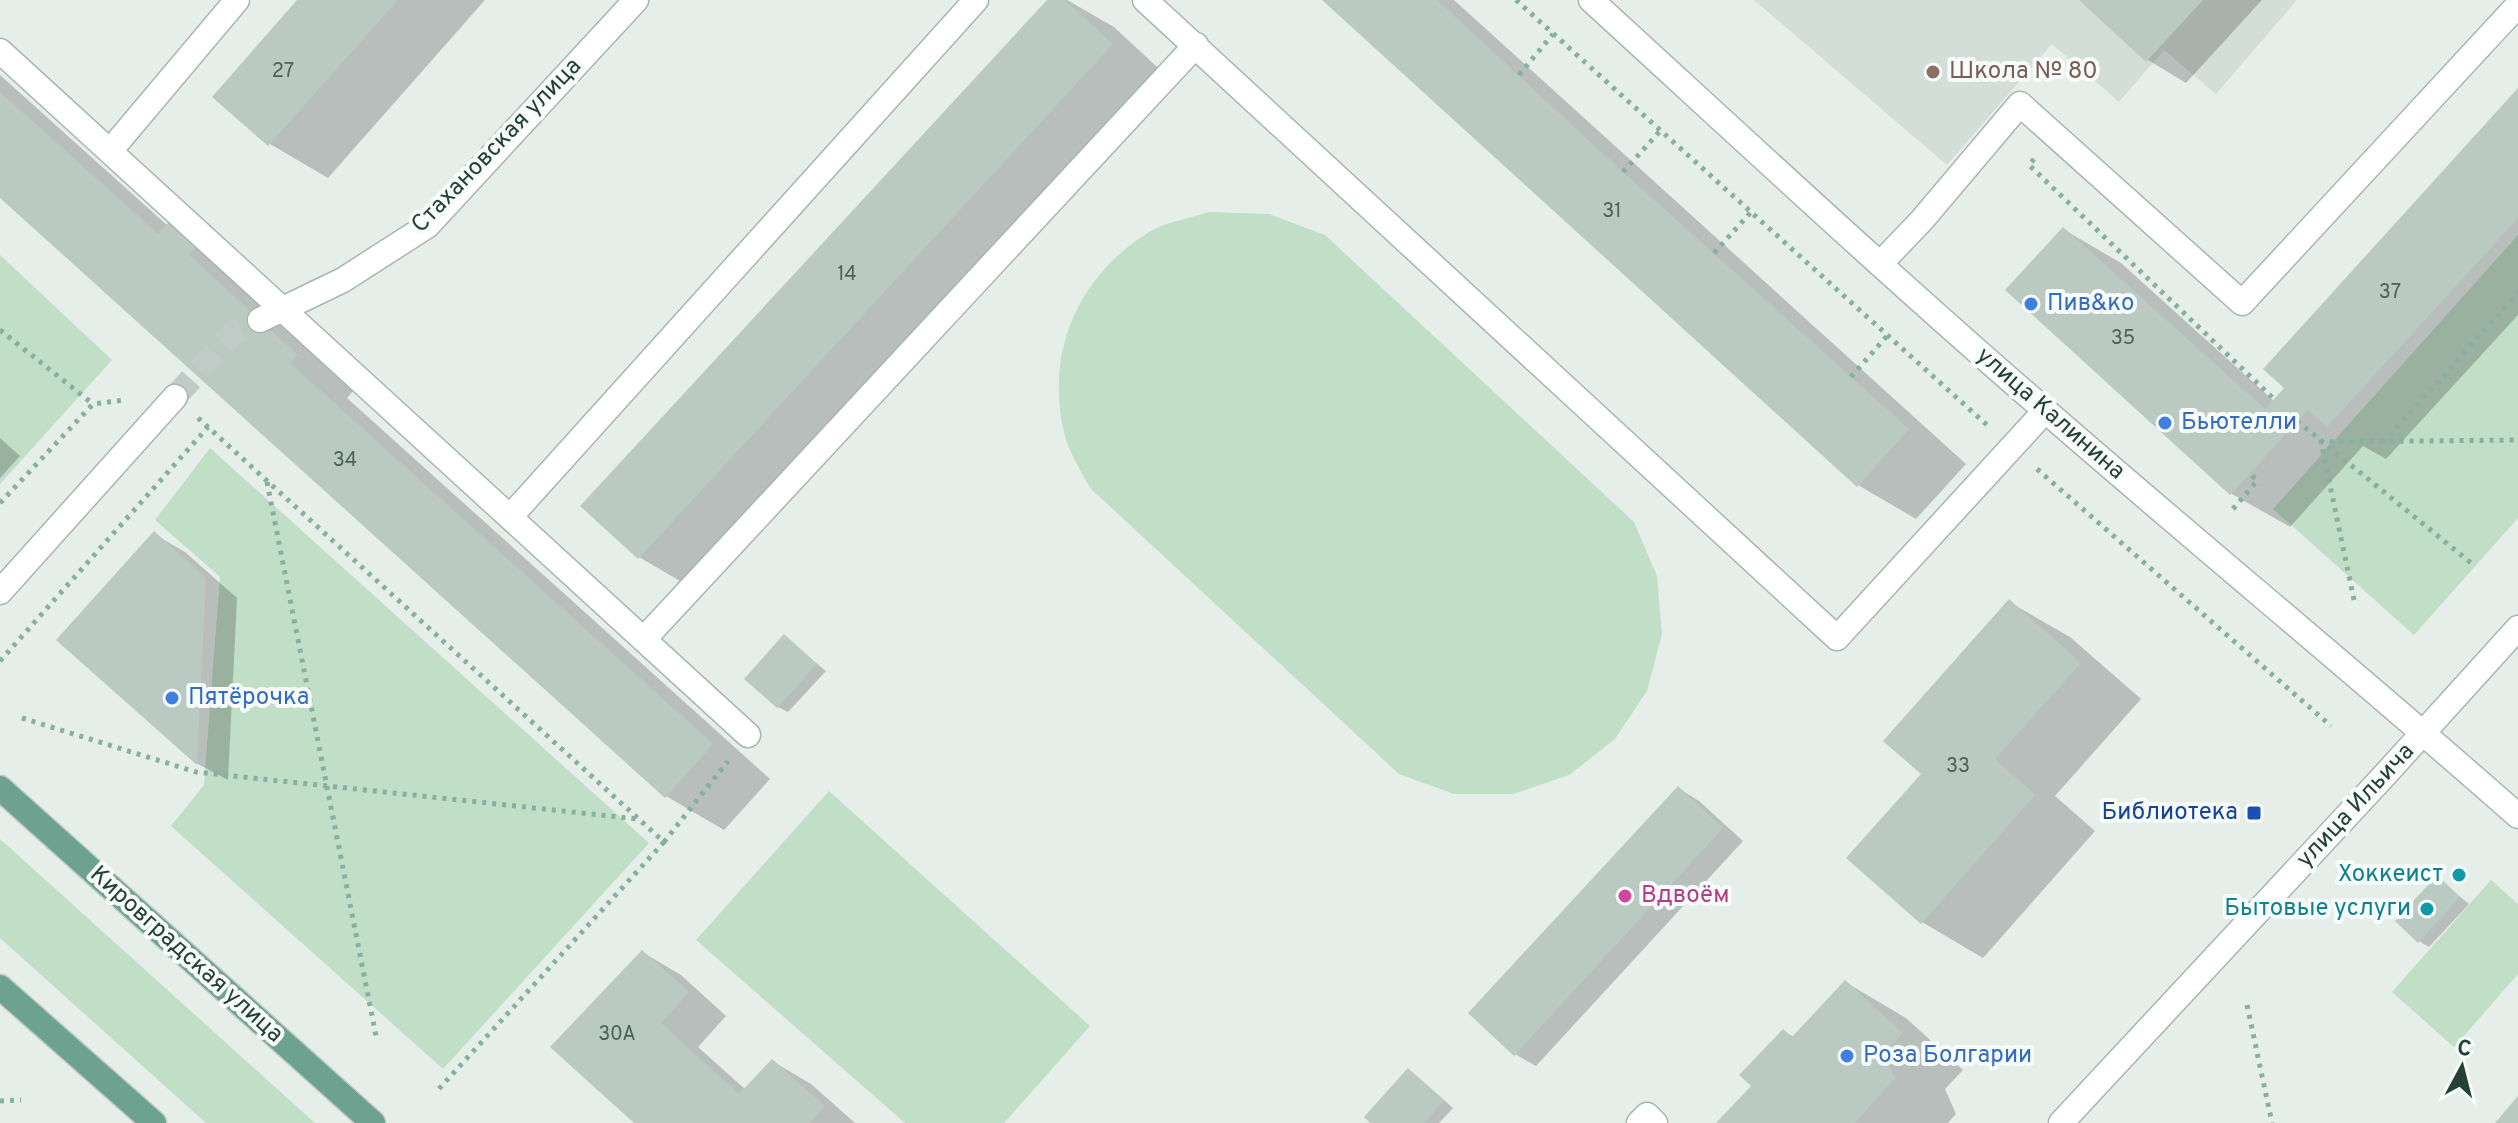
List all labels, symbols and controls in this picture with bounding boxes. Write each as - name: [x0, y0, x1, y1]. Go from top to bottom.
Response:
- street label: Стахановская улица: [406, 52, 588, 240]
- place label: Школа № 80: [1949, 57, 2098, 87]
- house number: 27: [272, 59, 294, 85]
- marker: Школа № 80: [1924, 63, 1942, 81]
- house number: 31: [1602, 199, 1622, 225]
- house number: 14: [837, 262, 857, 288]
- house number: 37: [2379, 280, 2401, 306]
- place label: Пив&ко: [2047, 289, 2134, 319]
- marker: Пив&ко: [2022, 295, 2040, 313]
- house number: 35: [2111, 326, 2135, 352]
- street label: улица Калинина: [1969, 341, 2131, 487]
- place label: Бьютелли: [2181, 408, 2297, 438]
- marker: Бьютелли: [2156, 414, 2174, 432]
- house number: 34: [333, 448, 357, 474]
- place label: Пятёрочка: [188, 683, 309, 713]
- marker: Пятёрочка: [163, 689, 181, 707]
- street label: улица Ильича: [2291, 737, 2421, 875]
- house number: 33: [1946, 754, 1970, 780]
- place label: Библиотека: [2101, 798, 2238, 828]
- marker: Библиотека: [2245, 804, 2263, 822]
- street label: Кировградская улица: [83, 860, 289, 1050]
- place label: Хоккеист: [2338, 860, 2443, 890]
- marker: Хоккеист: [2450, 866, 2468, 884]
- place label: Вдвоём: [1641, 881, 1729, 911]
- marker: Вдвоём: [1616, 887, 1634, 905]
- place label: Бытовые услуги: [2224, 894, 2411, 924]
- marker: Бытовые услуги: [2418, 900, 2436, 918]
- house number: 30А: [598, 1022, 636, 1048]
- north arrow: [2422, 1027, 2502, 1107]
- text: С: [2456, 1035, 2473, 1064]
- place label: Роза Болгарии: [1863, 1041, 2032, 1071]
- marker: Роза Болгарии: [1838, 1047, 1856, 1065]

